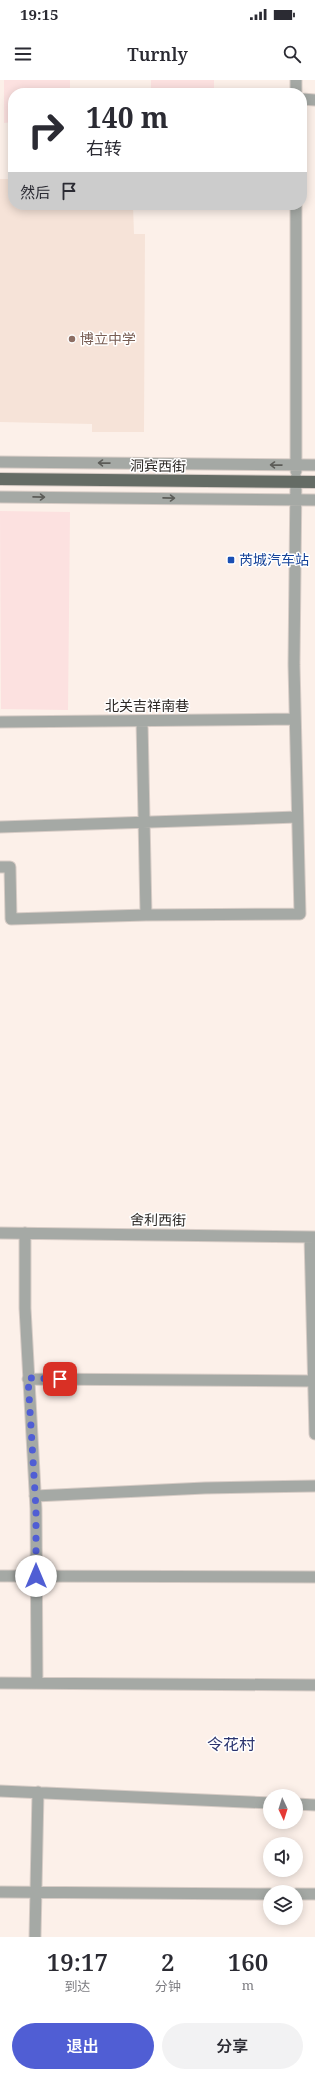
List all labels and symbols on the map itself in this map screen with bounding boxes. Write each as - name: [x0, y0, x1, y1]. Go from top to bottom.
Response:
- place label: 博立中学: [80, 329, 136, 348]
- marker: 博立中学: [67, 334, 77, 344]
- street label: 洞宾西街: [130, 456, 186, 475]
- one-way arrow: [98, 459, 111, 467]
- one-way arrow: [270, 461, 283, 469]
- one-way arrow: [32, 493, 45, 501]
- one-way arrow: [162, 494, 175, 502]
- place label: 芮城汽车站: [239, 550, 309, 569]
- marker: 芮城汽车站: [226, 555, 236, 565]
- street label: 北关吉祥南巷: [105, 696, 189, 715]
- street label: 舍利西街: [130, 1210, 186, 1229]
- pin: [43, 1362, 77, 1396]
- position arrow: [15, 1555, 57, 1597]
- district label: 令花村: [207, 1733, 255, 1755]
- north arrow: [263, 1789, 303, 1829]

